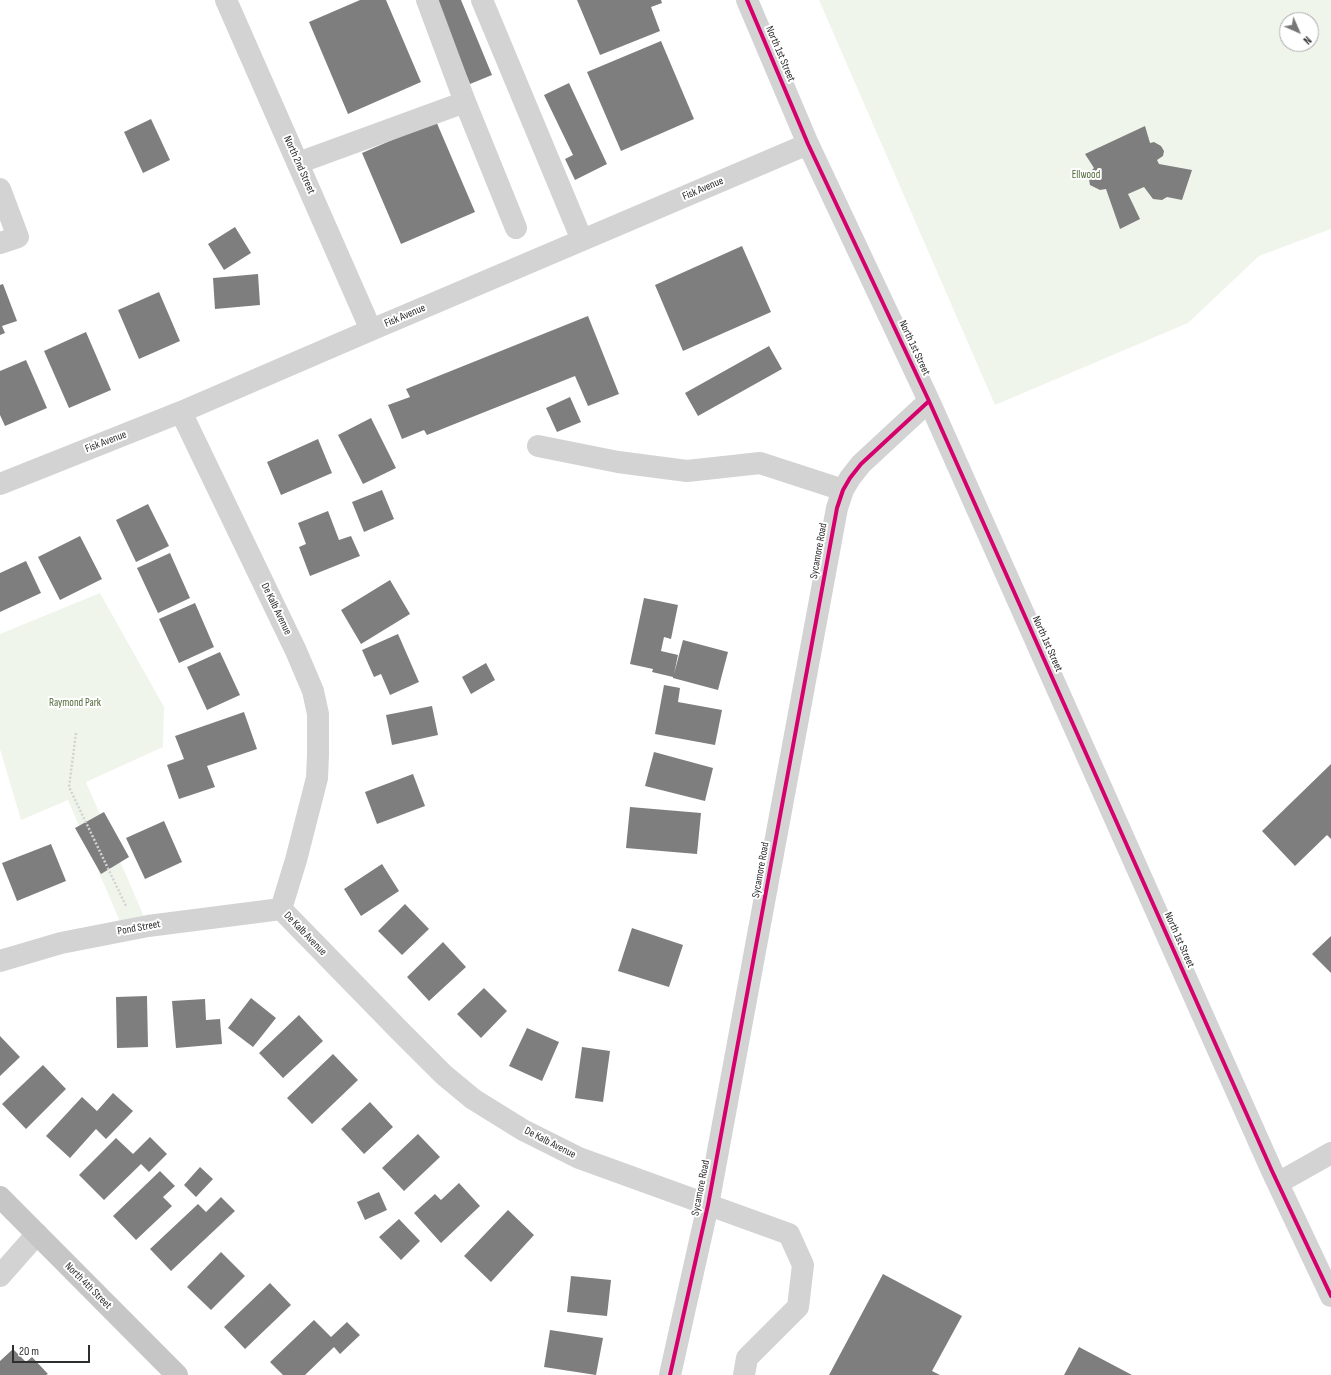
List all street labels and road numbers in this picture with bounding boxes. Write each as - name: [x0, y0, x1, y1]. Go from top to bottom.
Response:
- street label: North 1st Street: [762, 24, 798, 84]
- street label: North 2nd Street: [280, 134, 318, 196]
- street label: Fisk Avenue: [681, 174, 725, 204]
- street label: Fisk Avenue: [383, 301, 427, 331]
- street label: North 1st Street: [895, 318, 933, 378]
- street label: Fisk Avenue: [83, 428, 129, 456]
- street label: Sycamore Road: [808, 522, 830, 580]
- street label: De Kalb Avenue: [258, 581, 294, 637]
- street label: North 1st Street: [1029, 614, 1065, 674]
- street label: Sycamore Road: [750, 841, 772, 899]
- street label: De Kalb Avenue: [281, 909, 329, 959]
- street label: North 1st Street: [1161, 910, 1197, 970]
- street label: Pond Street: [116, 918, 162, 938]
- street label: De Kalb Avenue: [522, 1124, 578, 1162]
- street label: Sycamore Road: [689, 1159, 713, 1217]
- street label: North 4th Street: [62, 1260, 114, 1312]

